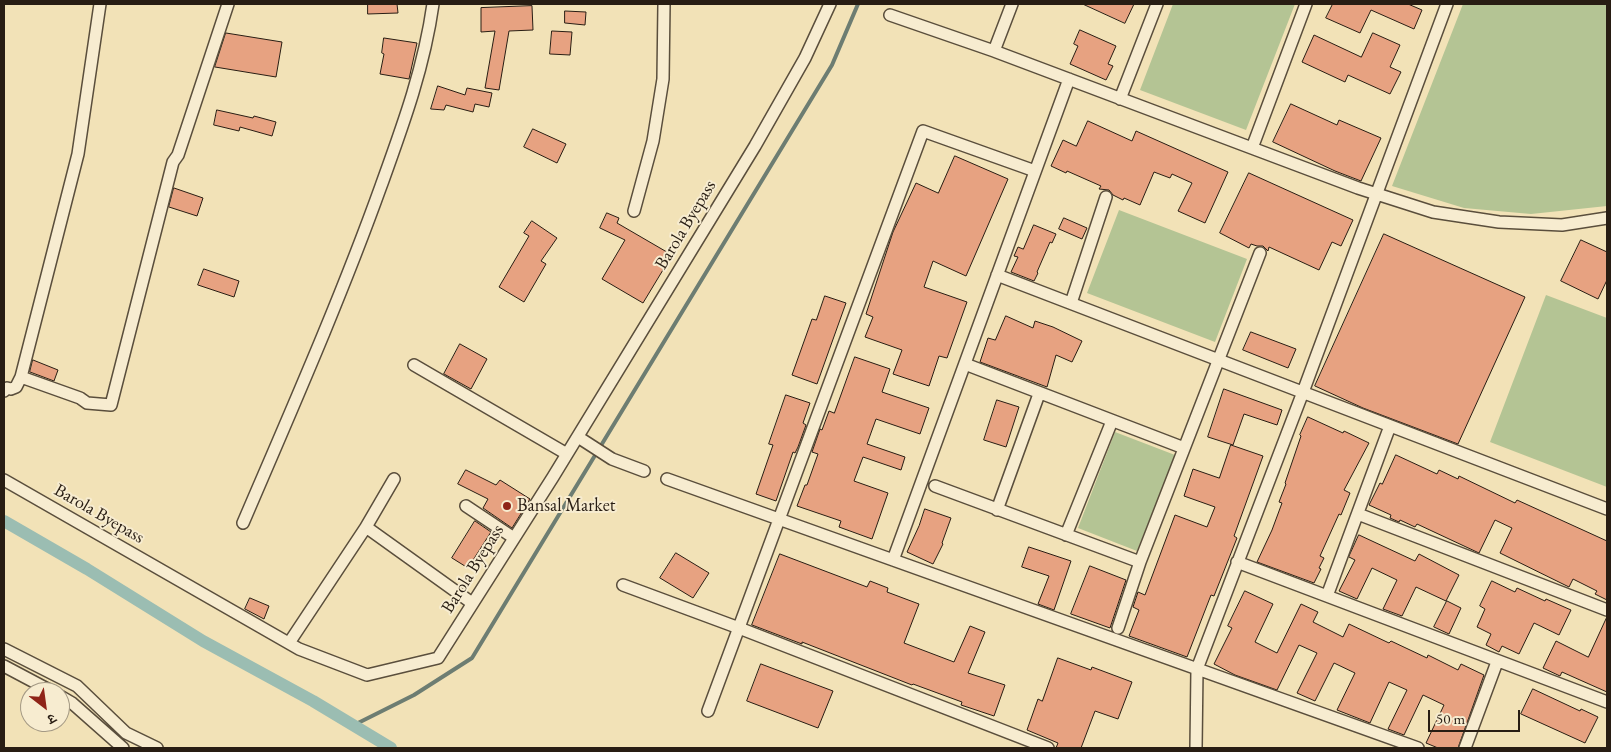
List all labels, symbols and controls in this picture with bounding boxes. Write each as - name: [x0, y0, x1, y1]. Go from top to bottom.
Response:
- street label: Barola Byepass: [651, 176, 721, 274]
- street label: Barola Byepass: [50, 480, 148, 548]
- place label: Bansal Market: [517, 495, 615, 517]
- marker: Bansal Market: [501, 500, 513, 512]
- street label: Barola Byepass: [437, 521, 509, 617]
- north arrow: [20, 682, 70, 732]
- scale bar: [1431, 700, 1524, 732]
- text: 50 m: [1436, 709, 1465, 728]
- text: उ: [44, 710, 60, 729]

